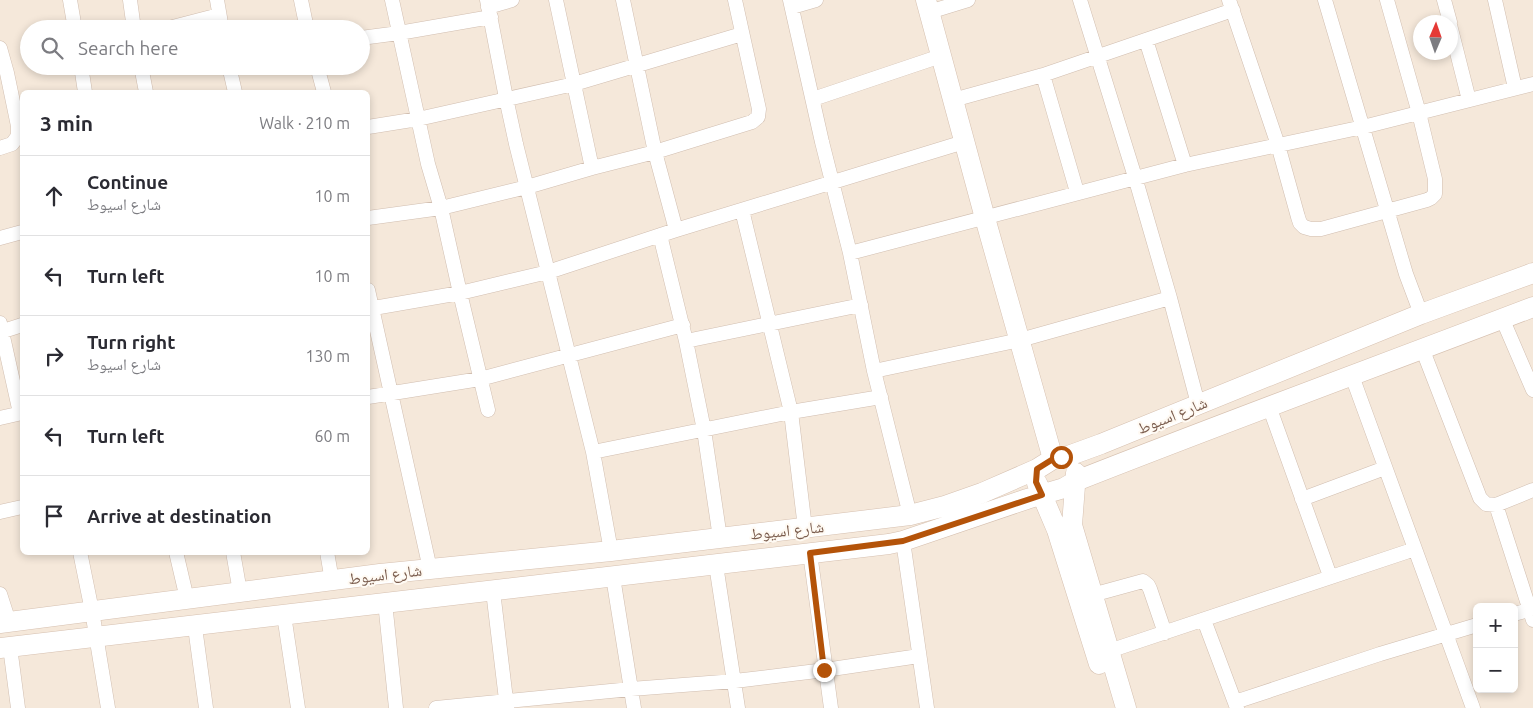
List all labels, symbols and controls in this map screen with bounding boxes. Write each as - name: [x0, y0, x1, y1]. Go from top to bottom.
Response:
- north arrow: [1413, 15, 1458, 60]
- search box: [20, 20, 370, 75]
- icon: search: [38, 34, 66, 62]
- text: Search here: [78, 37, 178, 59]
- text: 3 min: [40, 111, 93, 135]
- text: Walk · 210 m: [259, 114, 350, 132]
- text: Continue: [87, 171, 168, 193]
- icon: ahead: [40, 182, 68, 210]
- text: 10 m: [314, 187, 350, 205]
- text: شارع اسيوط: [87, 195, 161, 213]
- icon: left: [40, 262, 68, 290]
- text: Turn left: [87, 265, 165, 287]
- text: 10 m: [314, 267, 350, 285]
- text: Turn right: [87, 331, 175, 353]
- icon: right: [40, 342, 68, 370]
- text: 130 m: [305, 347, 350, 365]
- text: شارع اسيوط: [87, 355, 161, 373]
- street label: شارع اسيوط: [1134, 393, 1210, 439]
- icon: left: [40, 422, 68, 450]
- text: Turn left: [87, 425, 165, 447]
- text: 60 m: [314, 427, 350, 445]
- route start: [1050, 446, 1073, 469]
- icon: arrive: [40, 502, 68, 530]
- text: Arrive at destination: [87, 505, 272, 527]
- street label: شارع اسيوط: [749, 517, 825, 545]
- street label: شارع اسيوط: [347, 561, 423, 589]
- map controls: [1473, 603, 1518, 693]
- button: +: [1473, 603, 1518, 648]
- button: −: [1473, 648, 1518, 693]
- route end: [813, 659, 836, 682]

